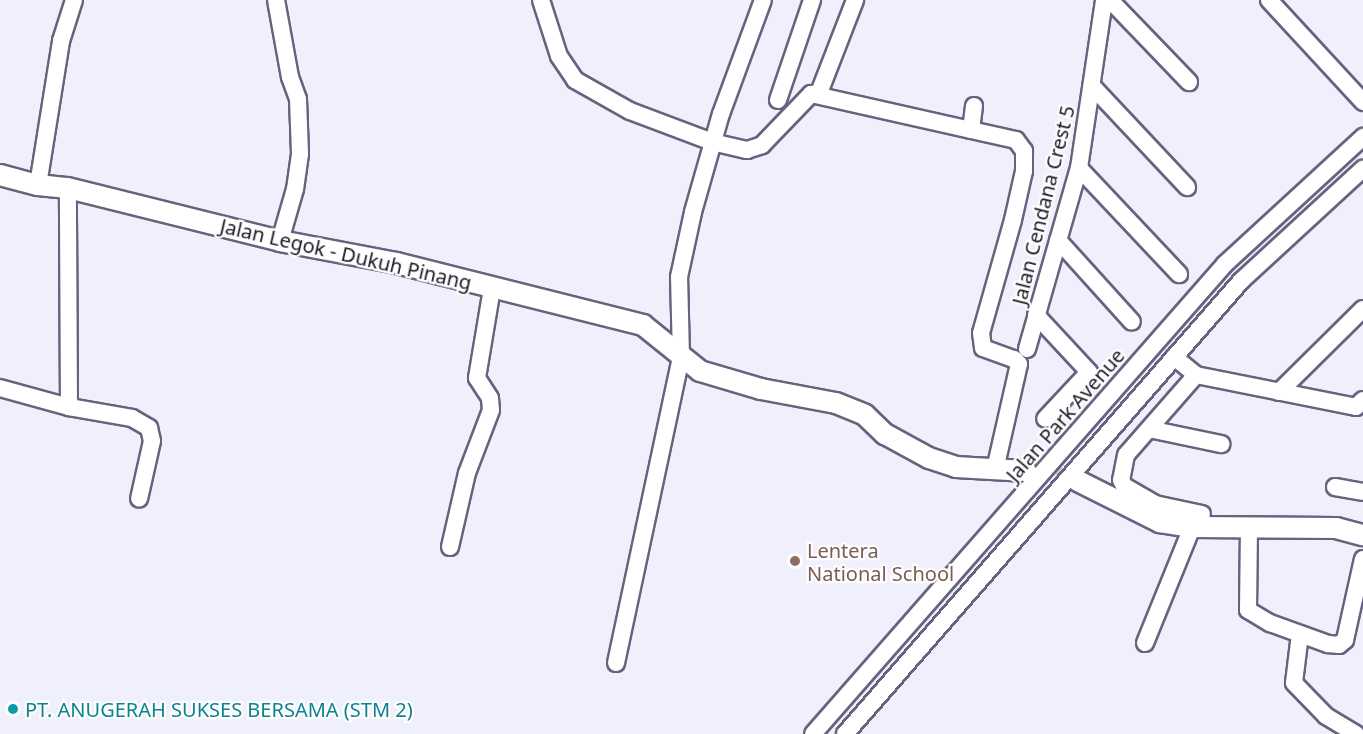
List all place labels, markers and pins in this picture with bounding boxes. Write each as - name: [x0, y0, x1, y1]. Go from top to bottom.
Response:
- place label: Lentera National School: [807, 538, 954, 585]
- marker: Lentera National School: [788, 554, 802, 568]
- place label: PT. ANUGERAH SUKSES BERSAMA (STM 2): [25, 697, 413, 721]
- marker: PT. ANUGERAH SUKSES BERSAMA (STM 2): [6, 702, 20, 716]

